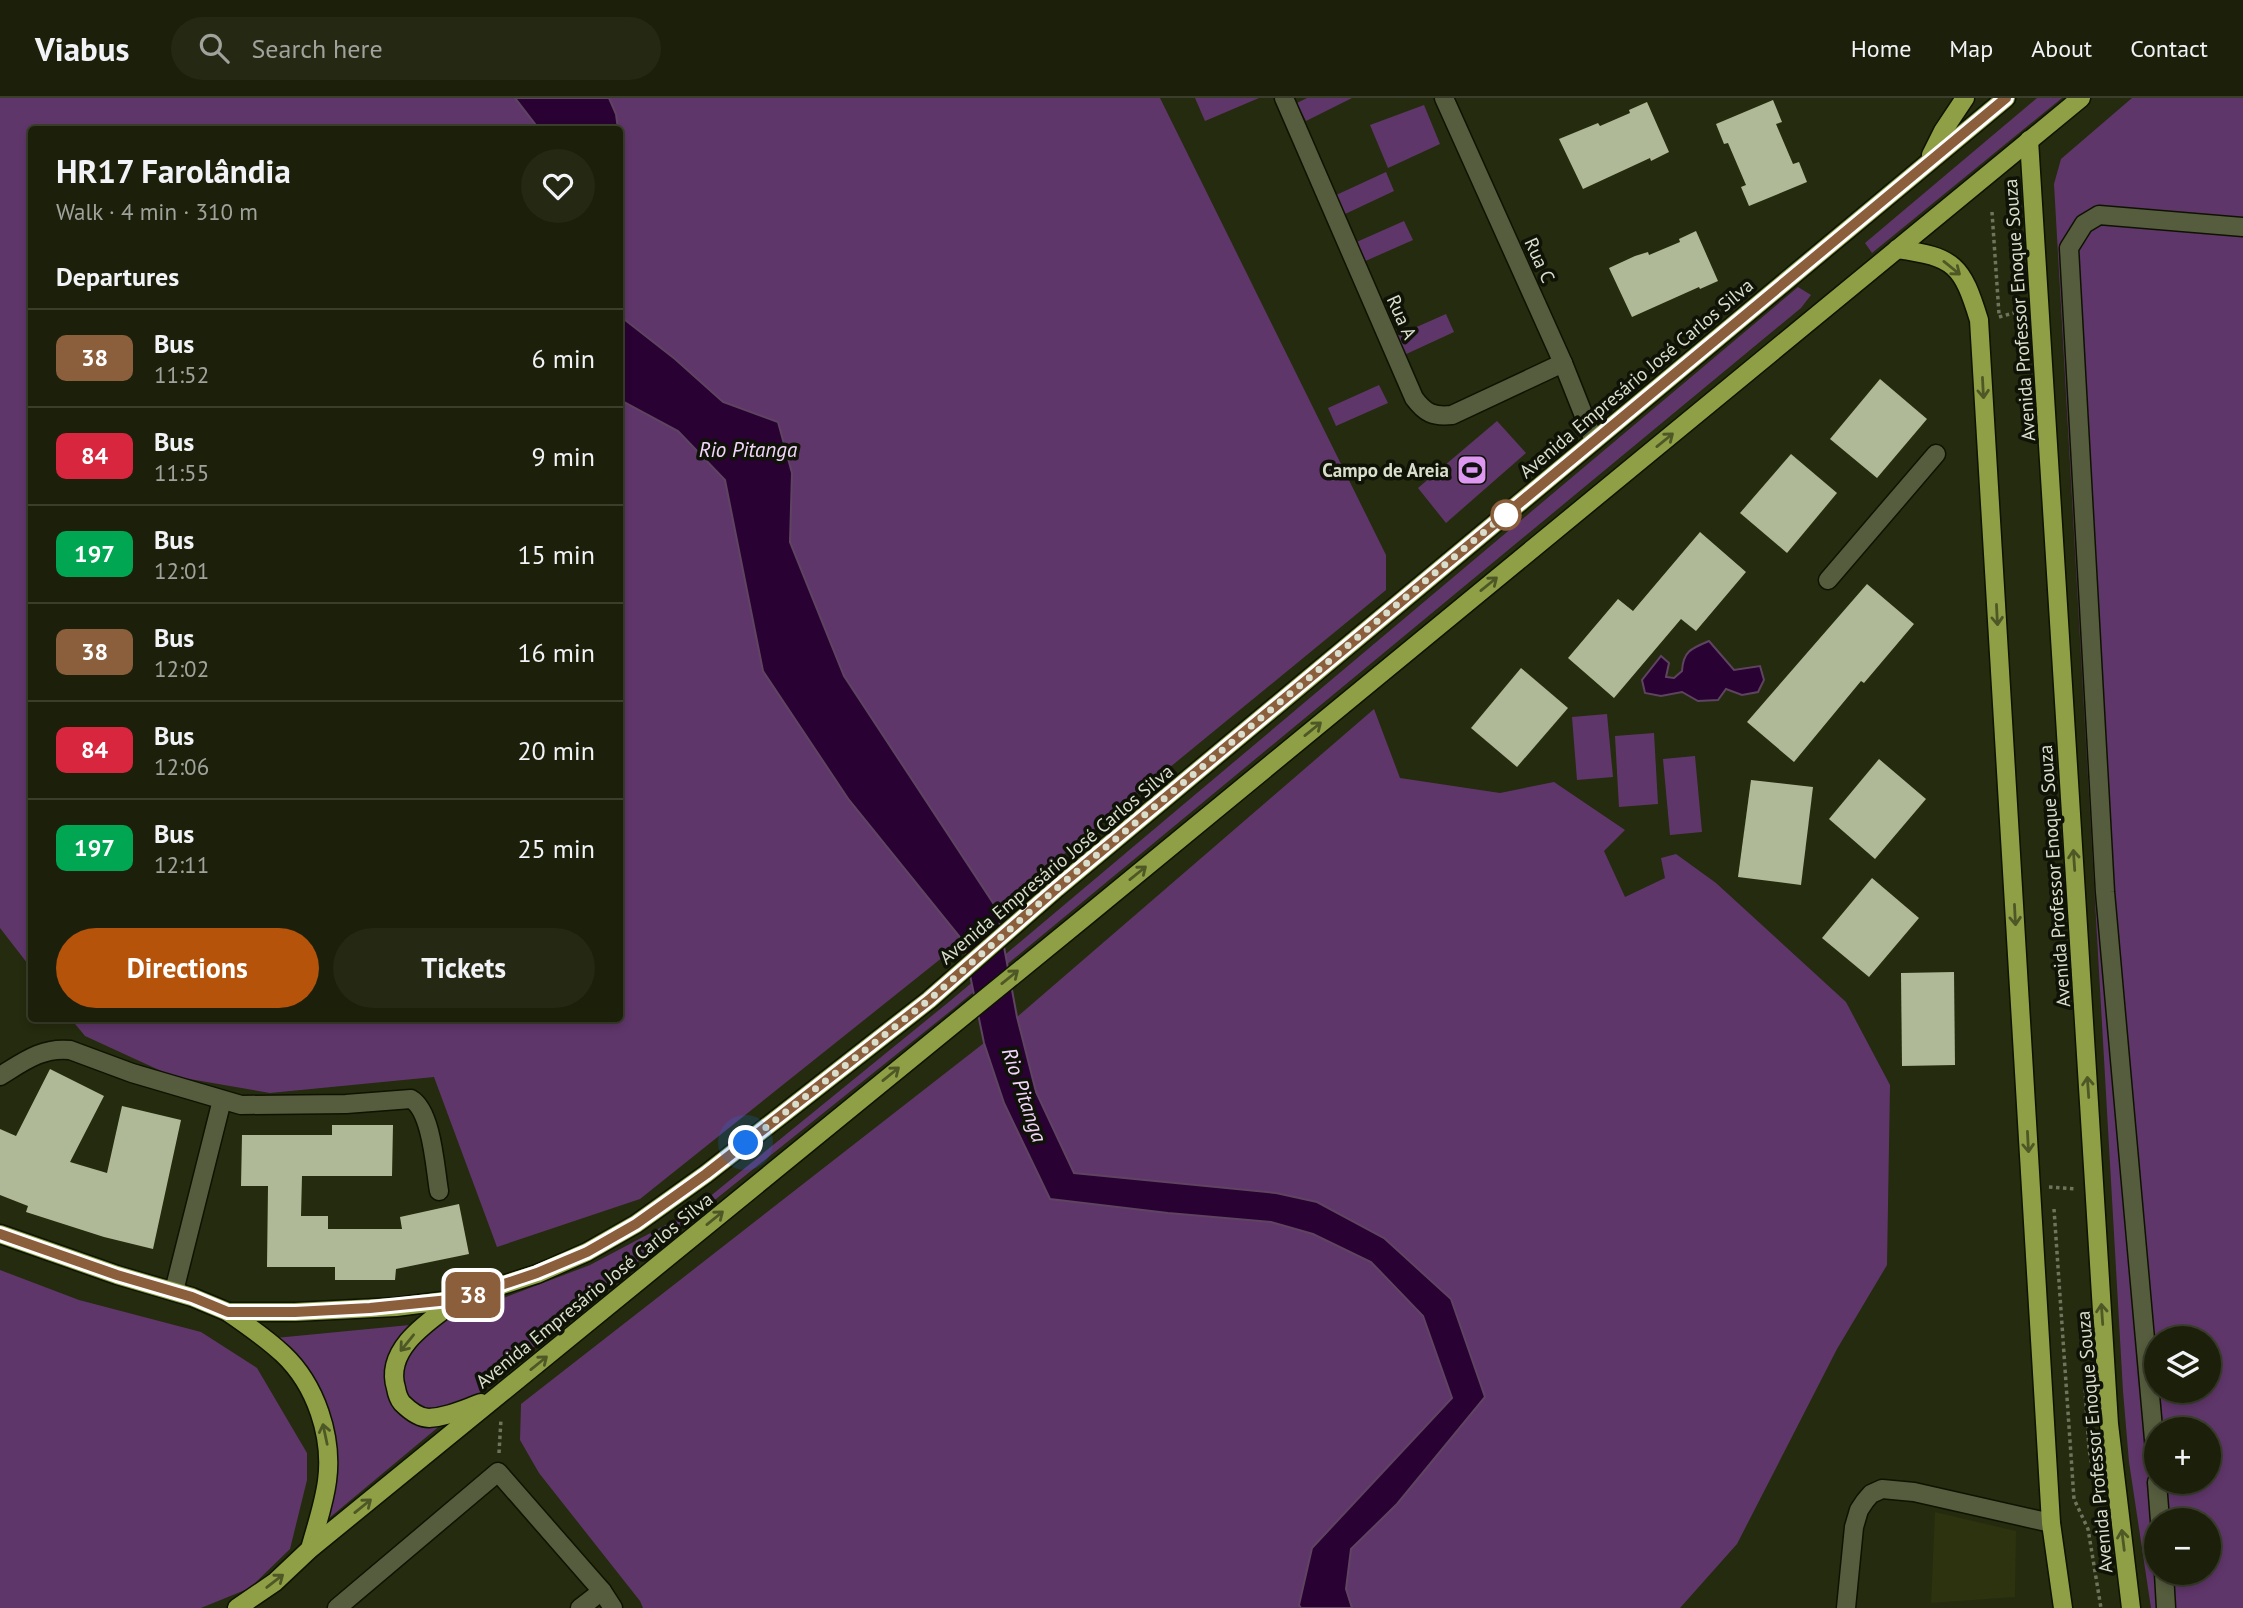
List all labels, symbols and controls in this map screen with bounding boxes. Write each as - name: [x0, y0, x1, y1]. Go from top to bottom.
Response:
- search box: [171, 17, 661, 80]
- text: Viabus: [35, 27, 129, 70]
- icon: search: [195, 29, 233, 67]
- text: Search here: [251, 32, 383, 65]
- text: Home: [1851, 33, 1911, 64]
- text: Map: [1949, 33, 1993, 64]
- text: About: [2031, 33, 2092, 64]
- text: Contact: [2130, 33, 2208, 64]
- text: HR17 Farolândia: [56, 149, 291, 192]
- button: heart: [521, 149, 595, 223]
- street label: Avenida Professor Enoque Souza: [1998, 178, 2040, 442]
- text: Walk · 4 min · 310 m: [56, 197, 258, 226]
- street label: Rua C: [1520, 234, 1561, 286]
- text: Departures: [56, 260, 179, 293]
- one-way arrow: [1943, 261, 1961, 276]
- street label: Avenida Empresário José Carlos Silva: [1514, 273, 1758, 483]
- street label: Rua A: [1382, 291, 1422, 343]
- text: Bus: [154, 327, 194, 360]
- text: 38: [81, 342, 108, 373]
- text: 6 min: [532, 342, 595, 375]
- text: 11:52: [154, 360, 209, 389]
- one-way arrow: [1977, 376, 1990, 399]
- text: Bus: [154, 425, 194, 458]
- one-way arrow: [1655, 432, 1673, 448]
- water label: Rio Pitanga: [699, 436, 798, 463]
- text: 84: [81, 440, 108, 471]
- text: 9 min: [532, 440, 595, 473]
- sports icon: Campo de Areia: [1455, 453, 1489, 487]
- text: 11:55: [154, 458, 209, 487]
- place label: Campo de Areia: [1322, 458, 1449, 482]
- unlabelled marker: [1491, 500, 1521, 530]
- text: Bus: [154, 523, 194, 556]
- text: 197: [74, 538, 115, 569]
- text: 15 min: [517, 538, 595, 571]
- text: 12:01: [154, 556, 209, 585]
- one-way arrow: [1480, 577, 1498, 593]
- one-way arrow: [1991, 603, 2004, 626]
- text: Bus: [154, 621, 194, 654]
- text: 38: [81, 636, 108, 667]
- text: 16 min: [517, 636, 595, 669]
- text: 12:02: [154, 654, 209, 683]
- text: Bus: [154, 719, 194, 752]
- one-way arrow: [1304, 721, 1322, 737]
- text: 84: [81, 734, 108, 765]
- text: 20 min: [517, 734, 595, 767]
- street label: Avenida Professor Enoque Souza: [2033, 744, 2075, 1008]
- text: 12:06: [154, 752, 209, 781]
- street label: Avenida Empresário José Carlos Silva: [934, 759, 1178, 969]
- text: Bus: [154, 817, 194, 850]
- text: 197: [74, 832, 115, 863]
- text: 25 min: [517, 832, 595, 865]
- one-way arrow: [2068, 848, 2081, 871]
- text: 12:11: [154, 850, 209, 879]
- one-way arrow: [1128, 866, 1146, 881]
- one-way arrow: [2009, 904, 2022, 926]
- button: Directions: [56, 928, 319, 1008]
- button: Tickets: [333, 928, 595, 1008]
- one-way arrow: [1001, 969, 1019, 984]
- water label: Rio Pitanga: [996, 1044, 1053, 1146]
- one-way arrow: [881, 1066, 899, 1081]
- one-way arrow: [2082, 1075, 2095, 1098]
- your location: [728, 1125, 763, 1160]
- one-way arrow: [2022, 1131, 2035, 1154]
- street label: Avenida Empresário José Carlos Silva: [470, 1187, 718, 1393]
- one-way arrow: [706, 1210, 724, 1226]
- line badge: 38: [442, 1272, 504, 1318]
- text: 38: [459, 1279, 487, 1310]
- one-way arrow: [2096, 1303, 2109, 1326]
- street label: Avenida Professor Enoque Souza: [2071, 1310, 2117, 1574]
- map controls: [2144, 1326, 2221, 1585]
- button: layers: [2144, 1326, 2221, 1403]
- one-way arrow: [400, 1334, 415, 1352]
- one-way arrow: [530, 1355, 548, 1370]
- button: +: [2144, 1417, 2221, 1494]
- one-way arrow: [317, 1423, 331, 1446]
- one-way arrow: [353, 1498, 371, 1514]
- button: −: [2144, 1508, 2221, 1585]
- one-way arrow: [2117, 1529, 2130, 1552]
- one-way arrow: [266, 1573, 284, 1588]

